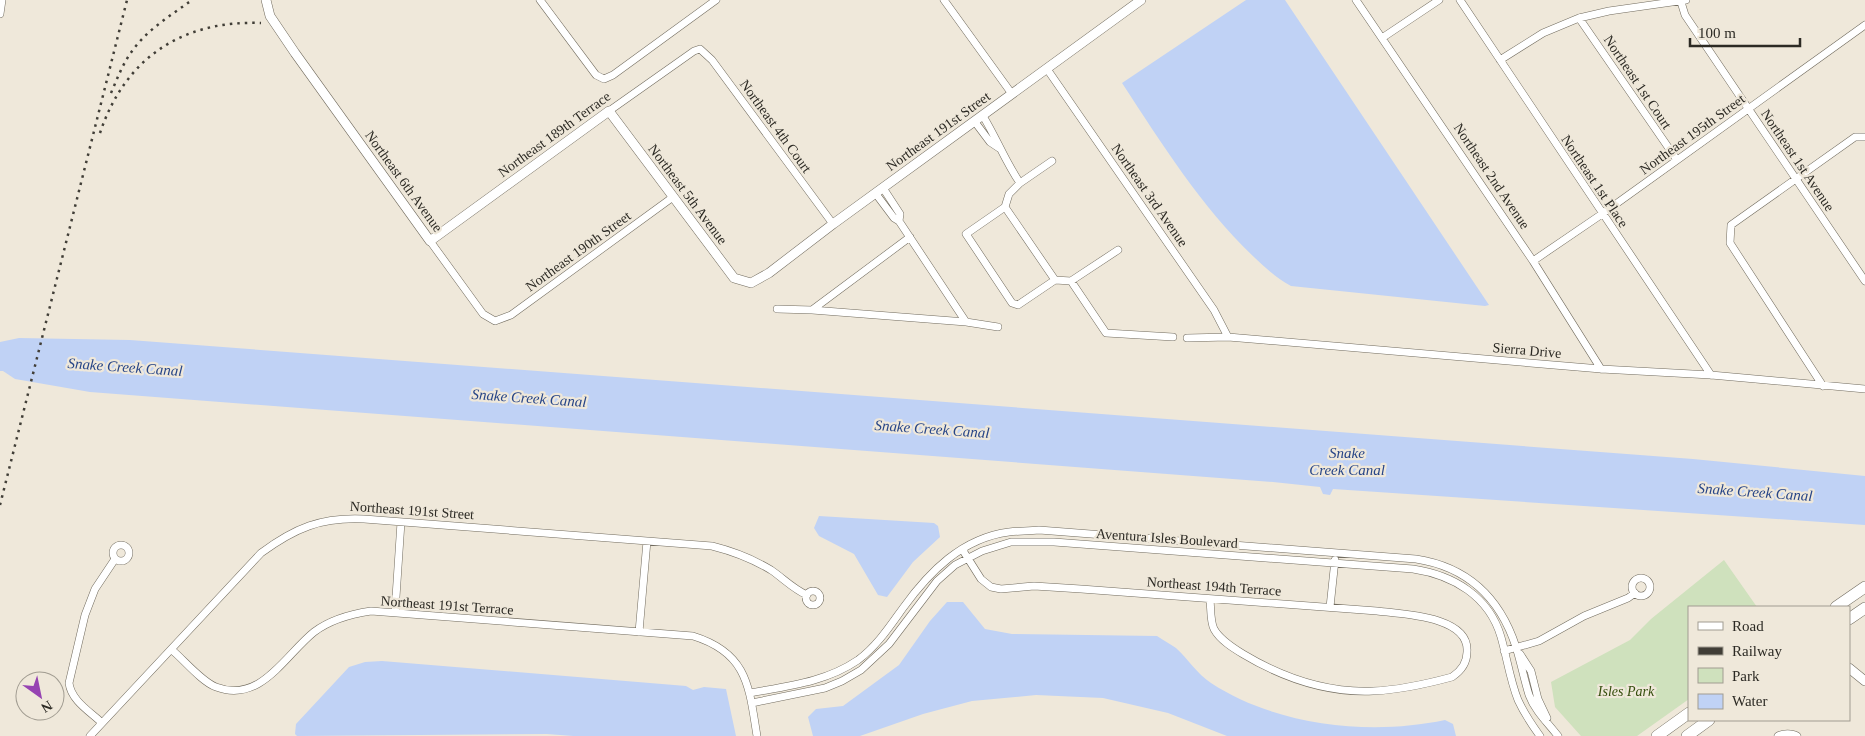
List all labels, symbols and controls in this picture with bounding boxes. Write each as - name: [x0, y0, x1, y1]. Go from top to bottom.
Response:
- scale bar: [1690, 15, 1800, 47]
- text: 100 m: [1698, 25, 1736, 41]
- street label: Northeast 1st Court: [1601, 33, 1675, 132]
- street label: Northeast 4th Court: [737, 77, 814, 176]
- street label: Northeast 189th Terrace: [495, 89, 613, 180]
- street label: Northeast 191st Street: [884, 89, 993, 174]
- street label: Northeast 195th Street: [1637, 91, 1748, 177]
- street label: Northeast 1st Avenue: [1758, 107, 1837, 214]
- street label: Northeast 2nd Avenue: [1451, 121, 1533, 232]
- street label: Northeast 6th Avenue: [362, 128, 445, 235]
- street label: Northeast 1st Place: [1558, 132, 1631, 230]
- street label: Northeast 5th Avenue: [645, 141, 730, 247]
- street label: Northeast 3rd Avenue: [1109, 141, 1191, 249]
- street label: Northeast 190th Street: [523, 208, 634, 294]
- street label: Sierra Drive: [1492, 340, 1562, 361]
- water label: Snake Creek Canal: [67, 355, 183, 379]
- water label: Snake Creek Canal: [471, 386, 587, 410]
- water label: Snake Creek Canal: [874, 417, 990, 441]
- water label: Snake Creek Canal: [1309, 445, 1385, 478]
- water label: Snake Creek Canal: [1697, 480, 1813, 504]
- street label: Northeast 191st Street: [349, 499, 475, 522]
- street label: Aventura Isles Boulevard: [1096, 526, 1238, 551]
- street label: Northeast 194th Terrace: [1146, 574, 1282, 599]
- street label: Northeast 191st Terrace: [380, 593, 514, 618]
- legend: [1688, 606, 1850, 721]
- text: Road: [1732, 618, 1764, 634]
- text: Railway: [1732, 643, 1782, 659]
- text: Park: [1732, 668, 1760, 684]
- north arrow: [15, 671, 65, 721]
- park label: Isles Park: [1597, 684, 1655, 699]
- text: Water: [1732, 693, 1767, 709]
- text: N: [38, 697, 55, 716]

